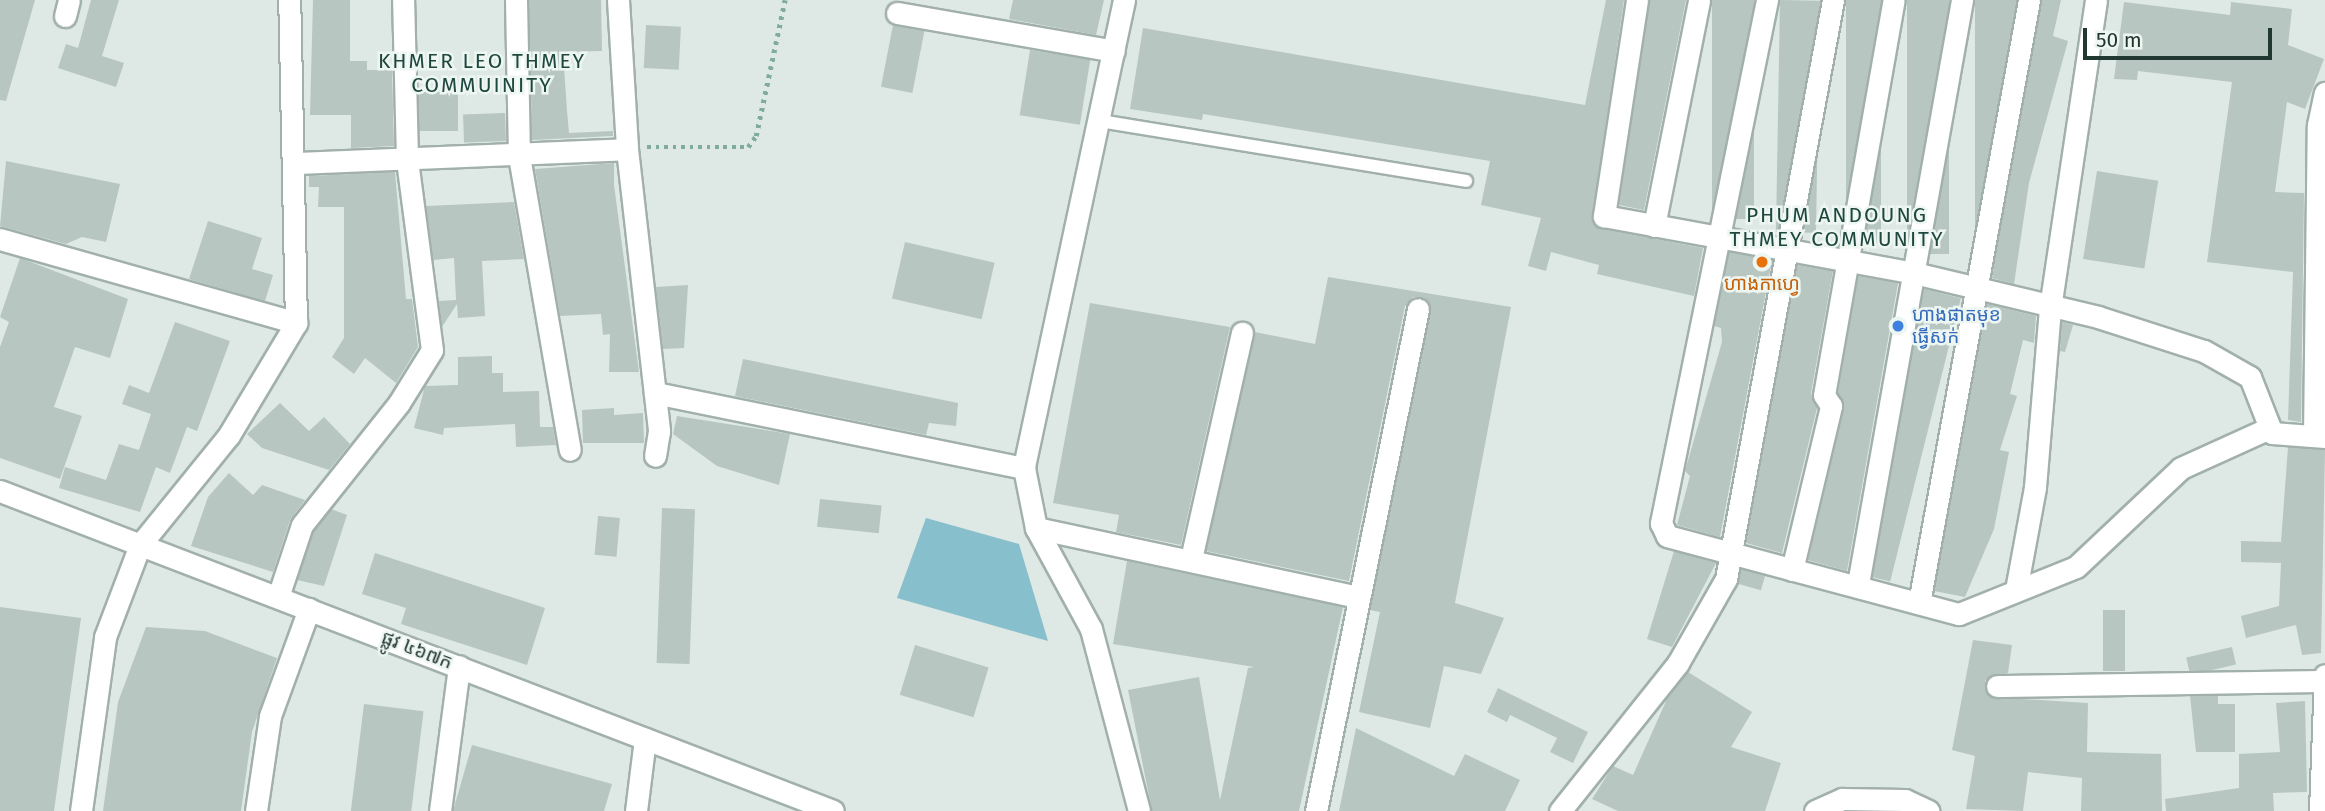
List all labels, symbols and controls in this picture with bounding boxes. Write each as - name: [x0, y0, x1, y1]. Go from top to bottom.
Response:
- scale bar: [2087, 14, 2276, 58]
- text: 50 m: [2096, 27, 2142, 53]
- district label: KHMER LEO THMEY COMMUINITY: [380, 48, 584, 98]
- district label: PHUM ANDOUNG THMEY COMMUNITY: [1731, 202, 1943, 252]
- marker: ហាងកាហ្វេ: [1754, 254, 1770, 270]
- place label: ហាងកាហ្វេ: [1724, 273, 1800, 295]
- place label: ហាងផាតមុខ ធ្វើសក់: [1912, 304, 2001, 348]
- marker: ហាងផាតមុខ ធ្វើសក់: [1890, 318, 1906, 334]
- street label: ផ្លូវ ៤៦៧ក: [378, 626, 456, 674]

